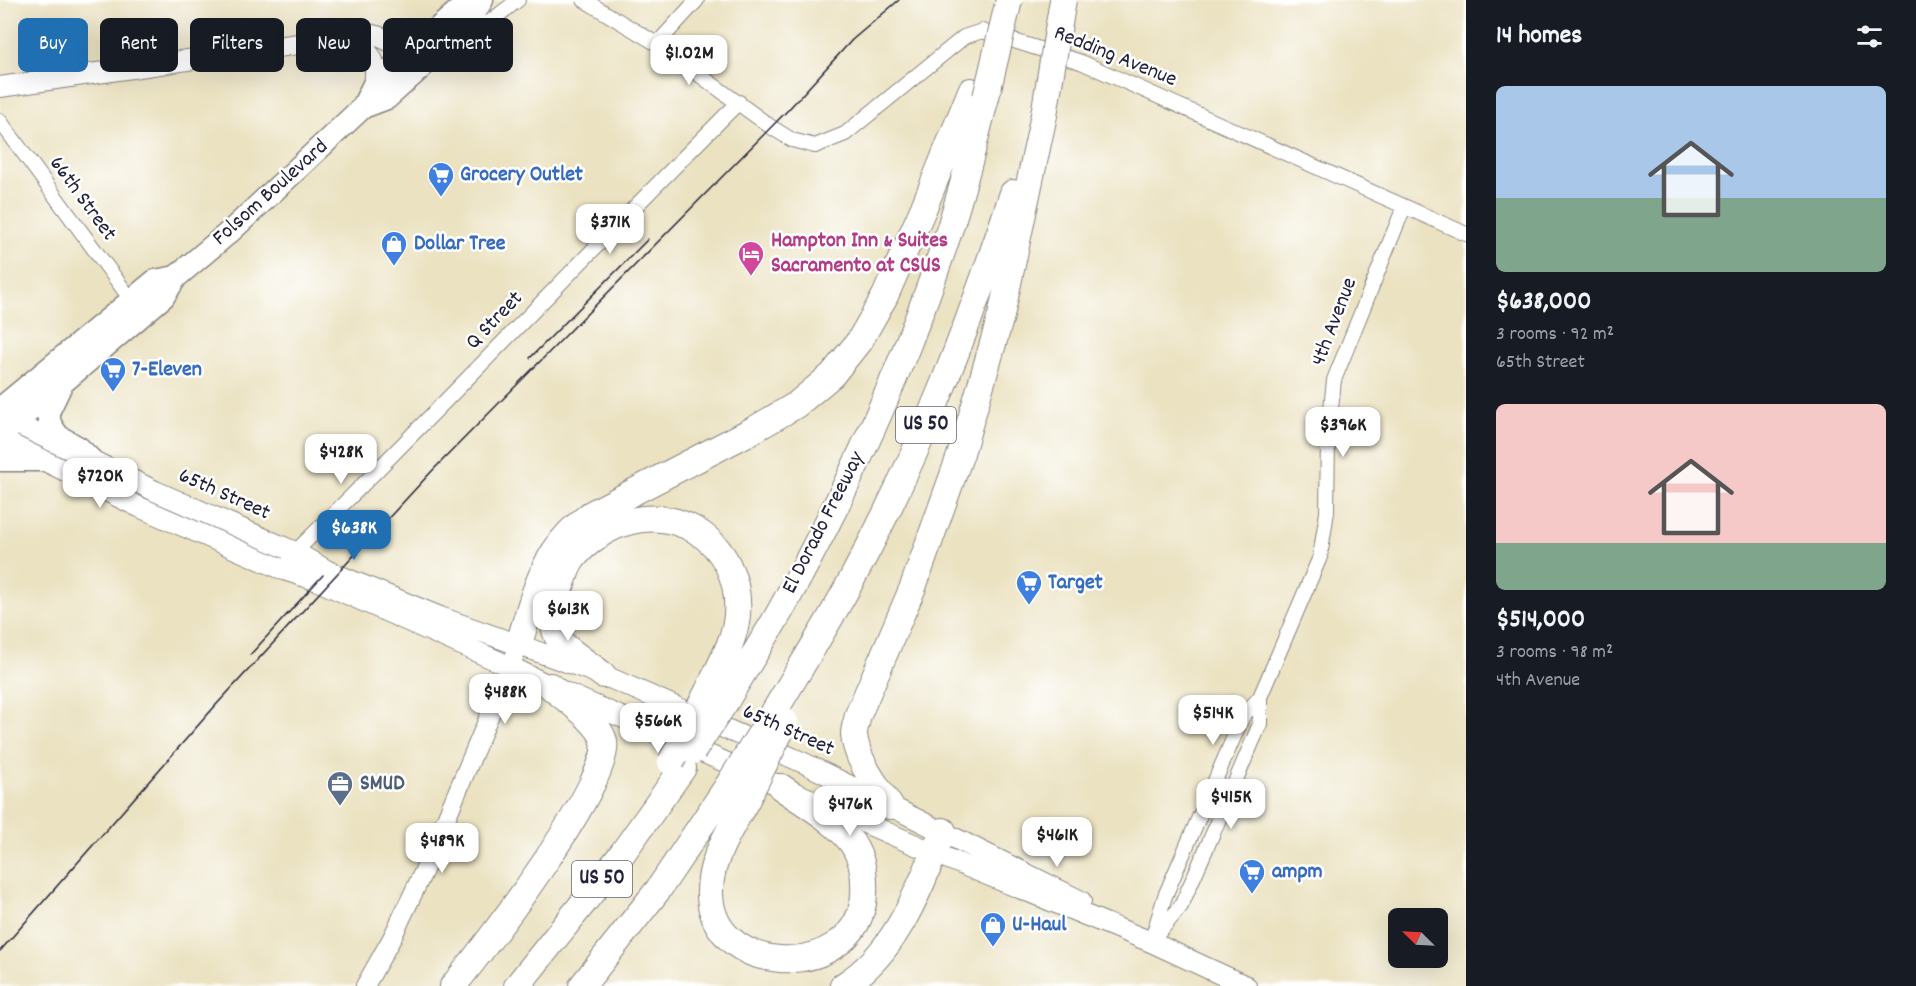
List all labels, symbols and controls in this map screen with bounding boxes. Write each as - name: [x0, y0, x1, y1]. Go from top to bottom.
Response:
- chip: Buy: [18, 18, 88, 72]
- chip: Rent: [100, 18, 178, 72]
- chip: Filters: [190, 18, 284, 72]
- chip: New: [296, 18, 371, 72]
- chip: Apartment: [383, 18, 513, 72]
- street label: Redding Avenue: [1049, 18, 1181, 96]
- text: 14 homes: [1496, 18, 1582, 55]
- icon: filters: [1853, 20, 1886, 53]
- pin: $1.02M: [640, 35, 738, 86]
- text: $1.02M: [664, 40, 714, 68]
- icon: home: [1637, 125, 1745, 233]
- street label: Folsom Boulevard: [206, 132, 336, 254]
- street label: 66th Street: [41, 150, 123, 248]
- supermarket icon: Grocery Outlet: [426, 160, 456, 198]
- place label: Grocery Outlet: [460, 160, 584, 191]
- pin: $371K: [568, 204, 652, 255]
- text: $371K: [590, 209, 630, 237]
- place label: Hampton Inn & Suites Sacramento at CSUS: [771, 226, 948, 282]
- shop icon: Dollar Tree: [379, 229, 409, 267]
- place label: Dollar Tree: [414, 229, 506, 260]
- hotel icon: Hampton Inn & Suites Sacramento at CSUS: [736, 239, 766, 277]
- street label: 4th Avenue: [1304, 273, 1366, 371]
- text: $638,000: [1496, 284, 1591, 321]
- street label: Q Street: [459, 285, 531, 357]
- text: 3 rooms · 92 m²: [1496, 321, 1614, 349]
- text: 65th Street: [1496, 349, 1585, 377]
- supermarket icon: 7-Eleven: [98, 355, 128, 393]
- place label: 7-Eleven: [132, 355, 202, 386]
- road number: US 50: [896, 407, 956, 443]
- pin: $396K: [1301, 407, 1385, 458]
- text: $396K: [1319, 412, 1367, 440]
- pin: $428K: [299, 434, 383, 485]
- text: $428K: [319, 439, 363, 467]
- icon: home: [1637, 443, 1745, 551]
- street label: El Dorado Freeway: [775, 446, 874, 599]
- pin: $720K: [58, 458, 142, 509]
- street label: 65th Street: [173, 461, 275, 529]
- text: $720K: [77, 463, 123, 491]
- pin: $638K: [312, 510, 396, 561]
- text: $638K: [331, 515, 377, 543]
- supermarket icon: Target: [1014, 568, 1044, 606]
- place label: Target: [1048, 568, 1104, 599]
- pin: $613K: [526, 591, 610, 642]
- text: $613K: [547, 596, 589, 624]
- text: $514,000: [1496, 602, 1585, 639]
- text: 3 rooms · 98 m²: [1496, 639, 1613, 667]
- text: 4th Avenue: [1496, 667, 1580, 695]
- pin: $488K: [463, 674, 547, 725]
- text: $488K: [483, 679, 527, 707]
- pin: $514K: [1171, 695, 1255, 746]
- street label: 65th Street: [737, 697, 839, 765]
- text: $514K: [1192, 700, 1234, 728]
- pin: $566K: [616, 703, 700, 754]
- text: $566K: [634, 708, 682, 736]
- office icon: SMUD: [325, 769, 355, 807]
- place label: SMUD: [360, 769, 405, 800]
- pin: $415K: [1189, 779, 1273, 830]
- text: $415K: [1210, 784, 1252, 812]
- pin: $476K: [808, 786, 892, 837]
- text: $476K: [827, 791, 873, 819]
- pin: $461K: [1015, 817, 1099, 868]
- text: $461K: [1036, 822, 1078, 850]
- pin: $489K: [400, 823, 484, 874]
- text: $489K: [420, 828, 464, 856]
- supermarket icon: ampm: [1237, 857, 1267, 895]
- place label: ampm: [1272, 857, 1323, 888]
- road number: US 50: [572, 861, 632, 897]
- north arrow: [1388, 908, 1448, 968]
- map controls: [1388, 908, 1448, 968]
- shop icon: U-Haul: [978, 910, 1008, 948]
- place label: U-Haul: [1012, 910, 1067, 941]

